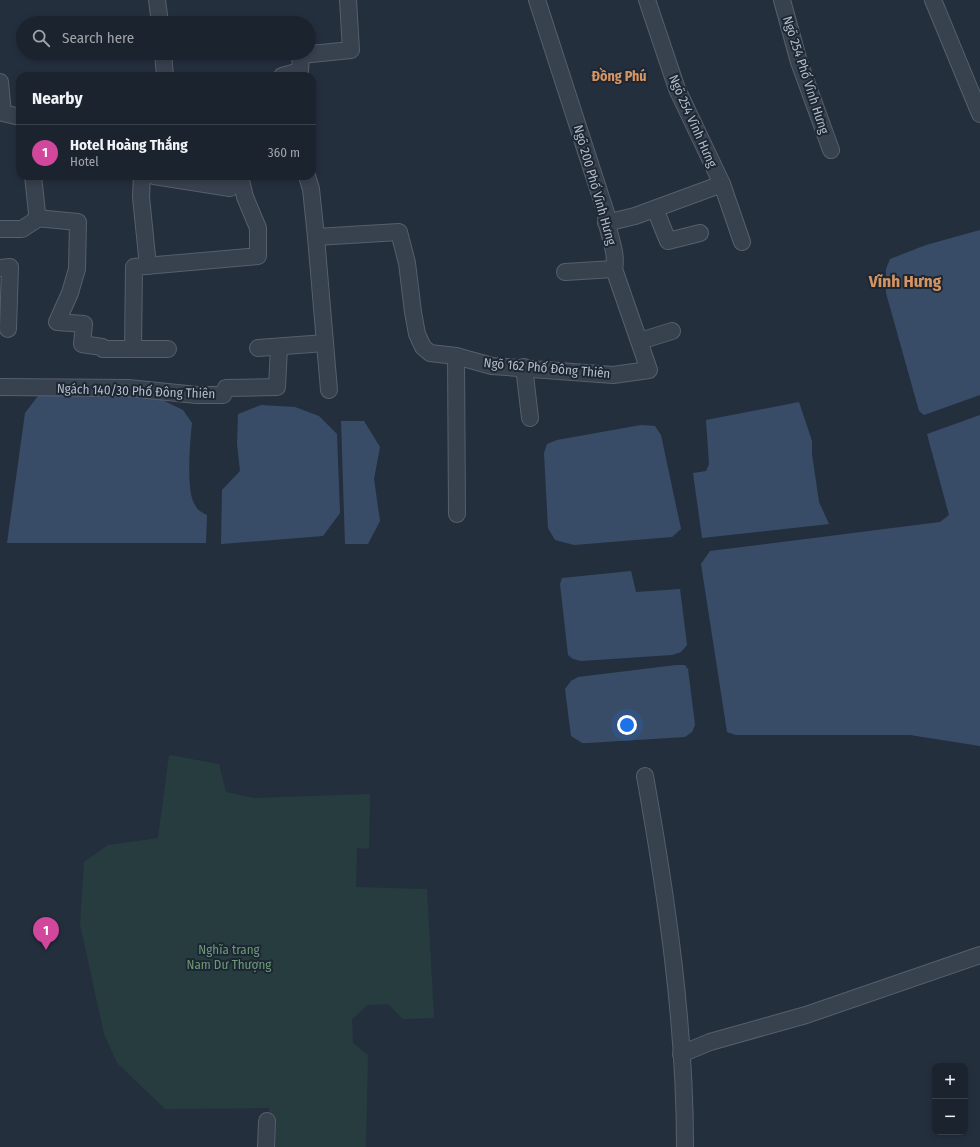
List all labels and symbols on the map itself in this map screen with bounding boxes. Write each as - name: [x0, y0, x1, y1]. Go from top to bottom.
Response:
- street label: Ngõ 254 Phố Vĩnh Hưng: [780, 14, 832, 137]
- district label: Đồng Phú: [591, 67, 647, 85]
- street label: Ngõ 254 Vĩnh Hưng: [666, 72, 720, 170]
- street label: Ngõ 200 Phố Vĩnh Hưng: [571, 123, 620, 248]
- district label: Vĩnh Hưng: [868, 271, 942, 292]
- street label: Ngõ 162 Phố Đông Thiên: [483, 355, 611, 381]
- street label: Ngách 140/30 Phố Đông Thiên: [57, 381, 215, 401]
- your location: [617, 715, 637, 735]
- pin: 1: [33, 917, 59, 950]
- park label: Nghĩa trang Nam Dư Thượng: [187, 942, 272, 972]

